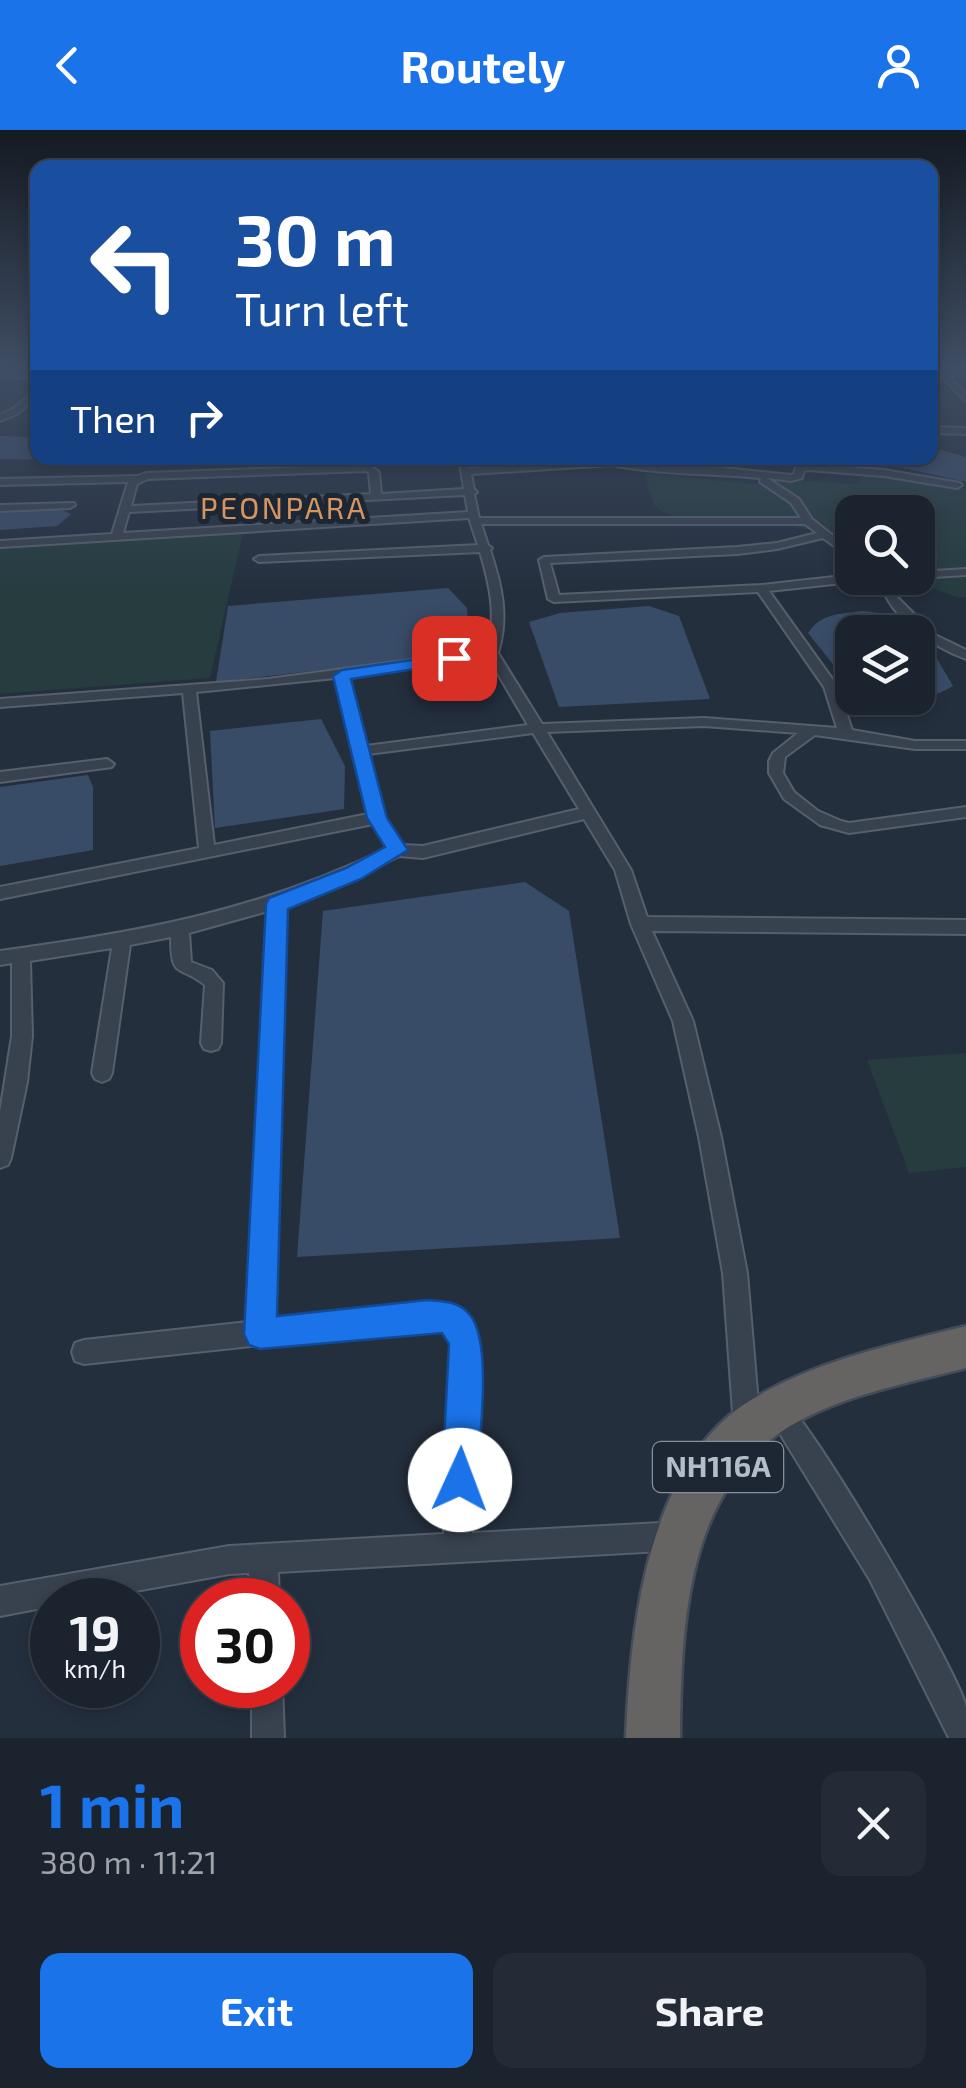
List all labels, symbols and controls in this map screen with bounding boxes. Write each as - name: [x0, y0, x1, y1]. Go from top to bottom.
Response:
- icon: back: [40, 38, 95, 93]
- text: Routely: [400, 38, 566, 92]
- icon: person: [871, 38, 926, 93]
- text: 30 m: [235, 196, 396, 280]
- icon: left: [70, 200, 200, 330]
- text: Turn left: [235, 281, 409, 335]
- icon: right: [177, 390, 232, 445]
- text: Then: [70, 395, 157, 441]
- district label: PEONPARA: [200, 489, 368, 525]
- map controls: [835, 495, 935, 715]
- button: search: [835, 495, 935, 595]
- button: layers: [835, 615, 935, 715]
- pin: [412, 616, 497, 701]
- icon: arrive: [427, 631, 482, 686]
- position arrow: [408, 1428, 512, 1532]
- road number: NH116A: [653, 1442, 783, 1492]
- speed limit sign: 30: [180, 1578, 310, 1708]
- text: 19: [69, 1601, 121, 1661]
- text: km/h: [64, 1653, 126, 1683]
- text: 1 min: [40, 1768, 184, 1840]
- button: close: [821, 1771, 926, 1876]
- text: 380 m · 11:21: [40, 1842, 217, 1880]
- button: Exit: [40, 1953, 473, 2068]
- button: Share: [493, 1953, 926, 2068]

